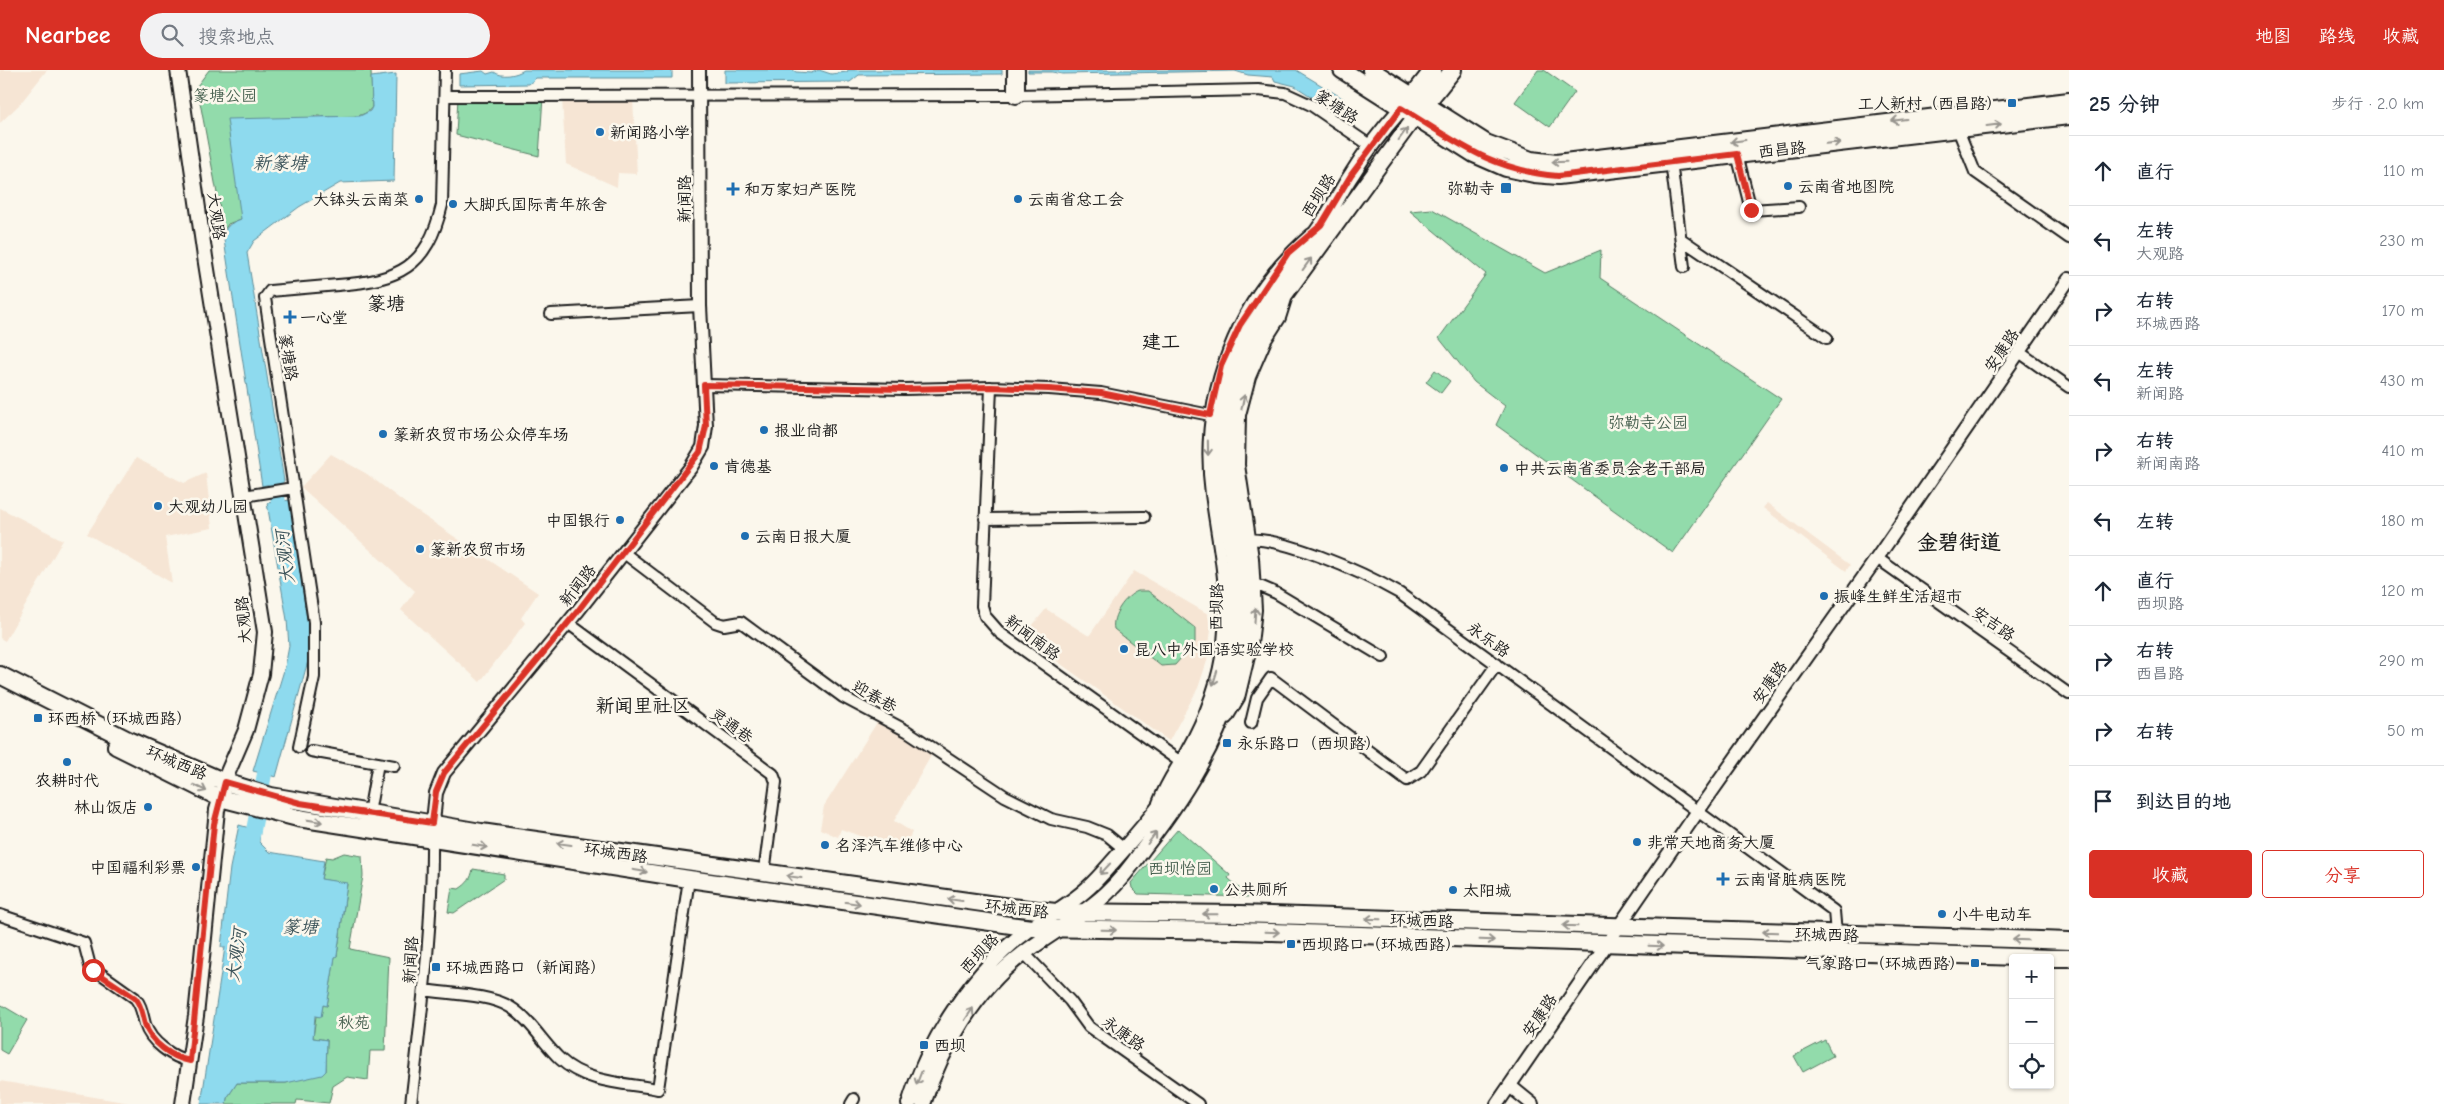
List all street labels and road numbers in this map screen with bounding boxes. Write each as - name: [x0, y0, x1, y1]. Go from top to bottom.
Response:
- street label: 篆塘路: [1311, 86, 1361, 127]
- street label: 西昌路: [1757, 139, 1807, 161]
- street label: 西坝路: [1298, 170, 1339, 221]
- street label: 新闻路: [676, 175, 694, 223]
- street label: 大观路: [204, 191, 228, 241]
- street label: 安康路: [1981, 326, 2023, 375]
- street label: 篆塘路: [275, 332, 301, 382]
- street label: 新闻路: [556, 561, 600, 610]
- street label: 西坝路: [1208, 583, 1226, 631]
- street label: 大观路: [233, 595, 255, 645]
- street label: 安吉路: [1969, 603, 2018, 645]
- street label: 新闻南路: [1001, 611, 1063, 664]
- street label: 永乐路: [1464, 618, 1513, 661]
- street label: 安康路: [1749, 658, 1791, 707]
- street label: 迎春巷: [849, 677, 900, 716]
- street label: 灵通巷: [707, 704, 756, 747]
- street label: 环城西路: [144, 742, 210, 784]
- street label: 环城西路: [583, 840, 649, 866]
- street label: 环城西路: [984, 896, 1050, 922]
- street label: 环城西路: [1390, 911, 1454, 931]
- street label: 环城西路: [1795, 925, 1859, 945]
- street label: 西坝路: [957, 930, 1003, 977]
- street label: 新闻路: [400, 935, 422, 985]
- street label: 安康路: [1519, 991, 1561, 1040]
- street label: 永康路: [1099, 1013, 1148, 1055]

